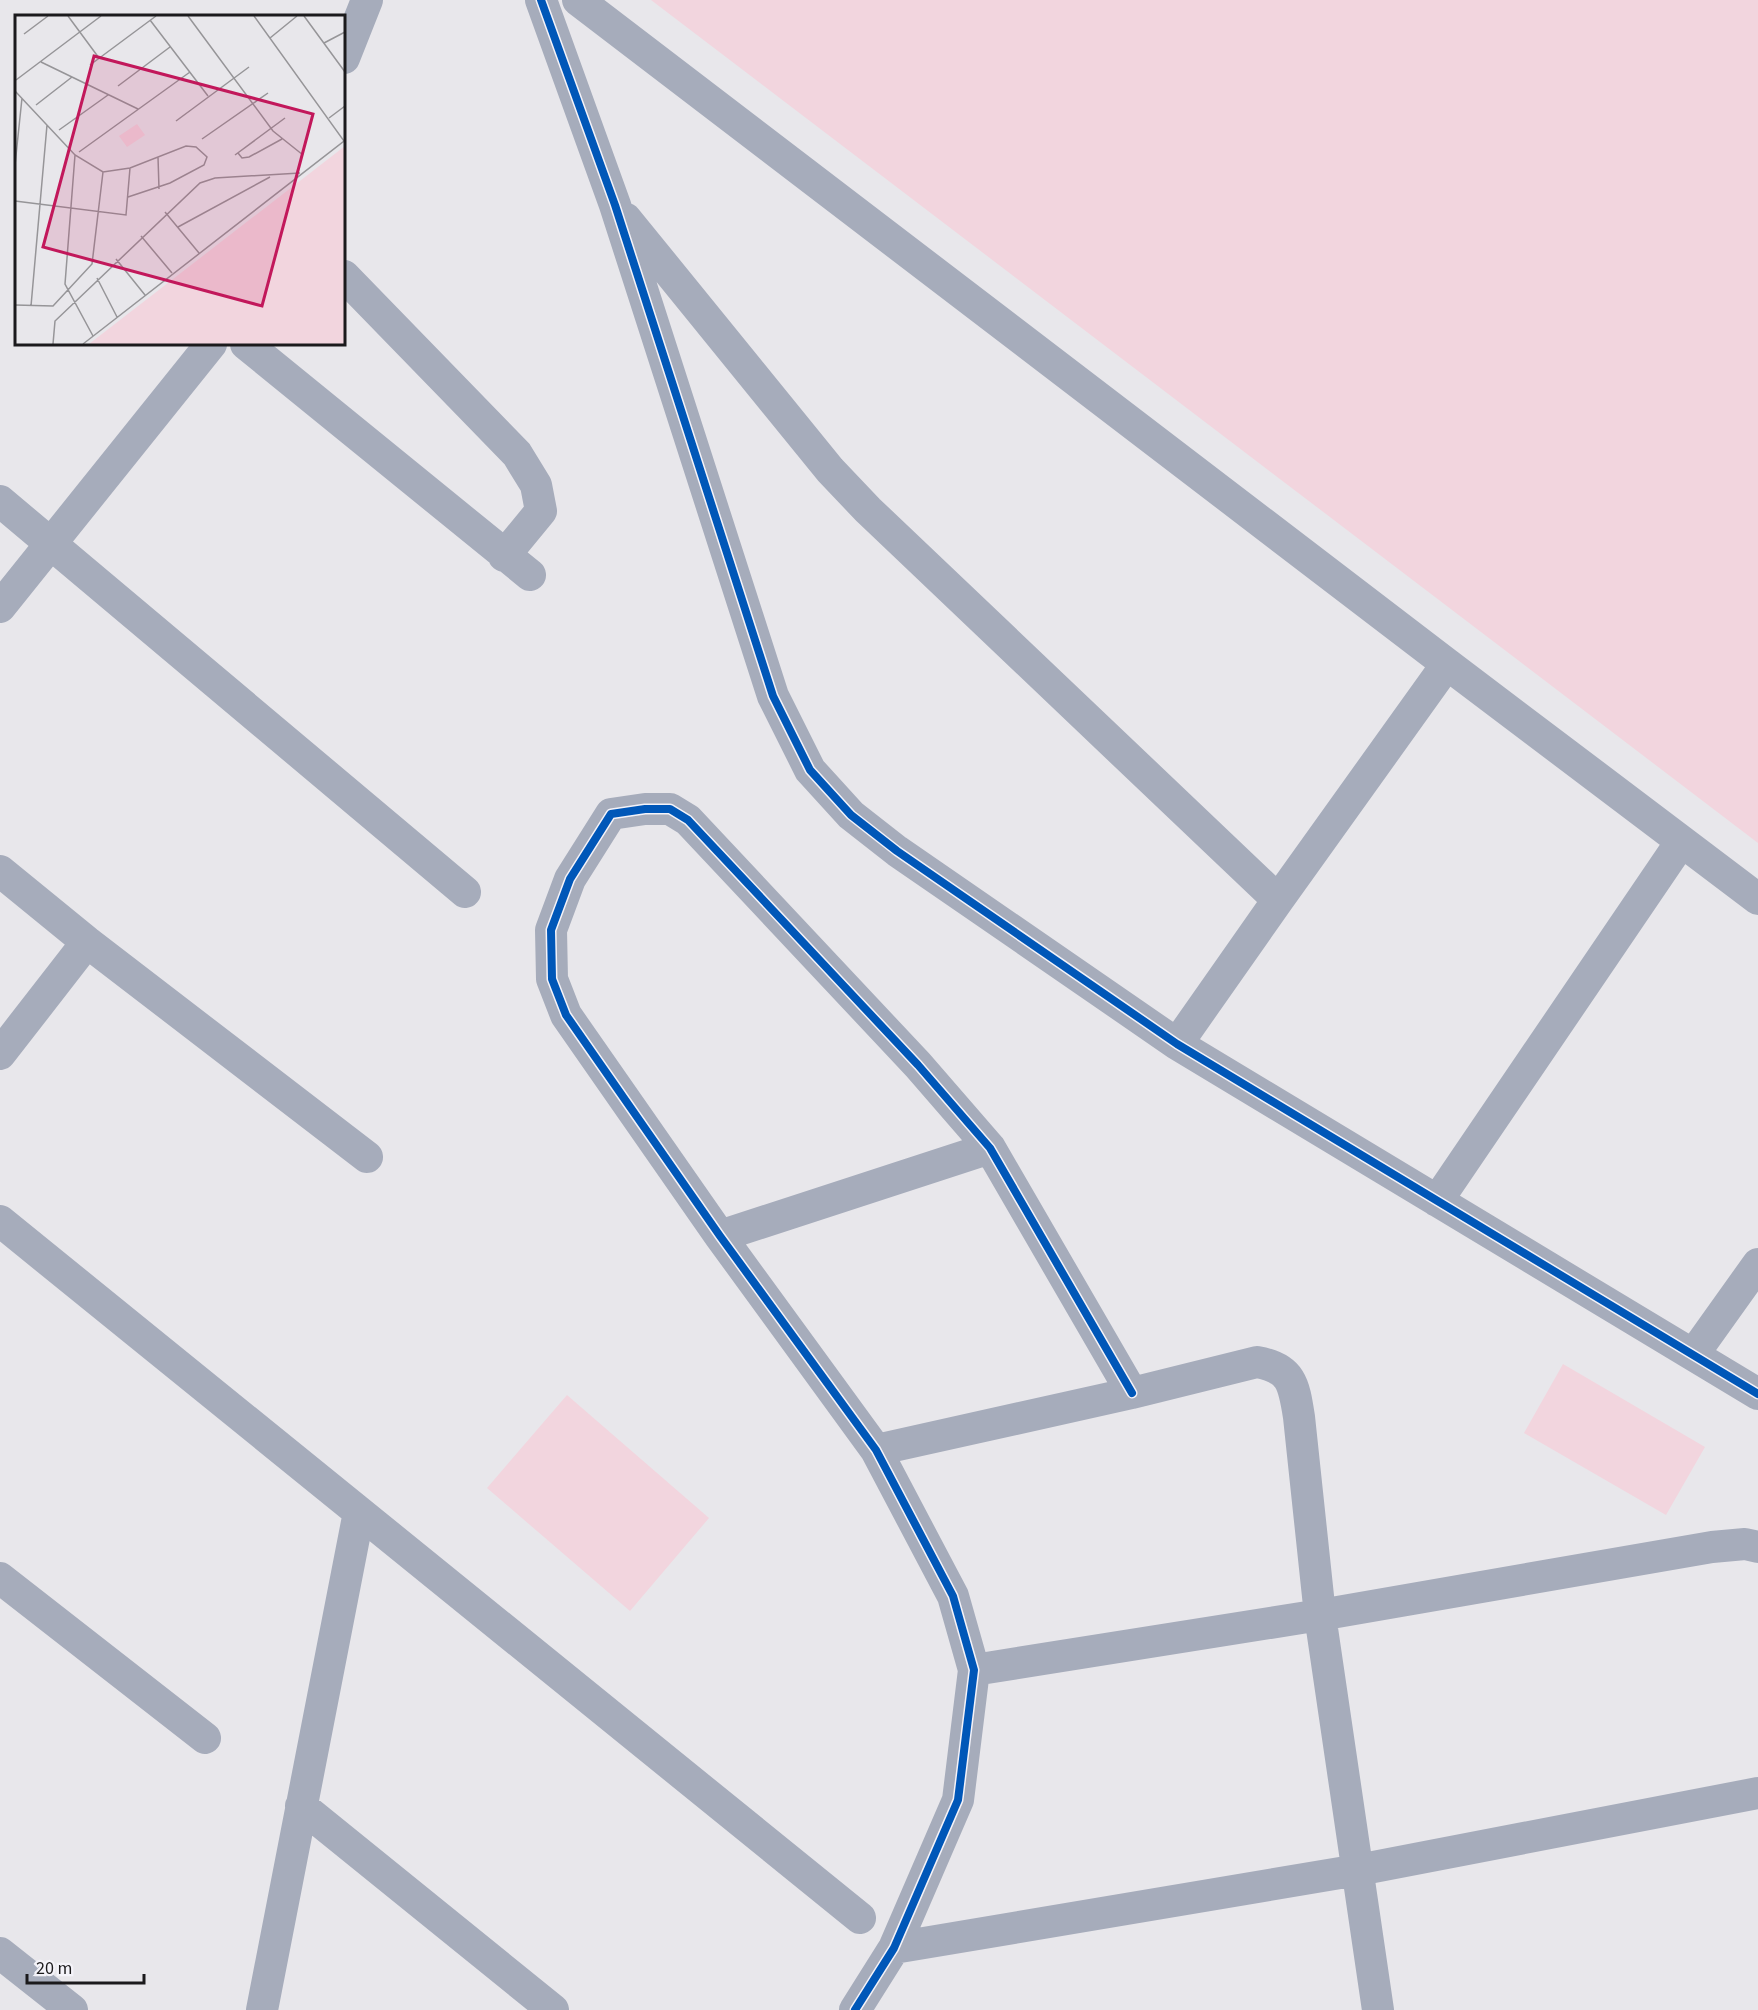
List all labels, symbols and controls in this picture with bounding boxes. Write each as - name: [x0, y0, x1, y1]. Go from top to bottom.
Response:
- inset map: [15, 15, 345, 345]
- scale bar: [27, 1947, 144, 1985]
- text: 20 m: [36, 1956, 72, 1981]

